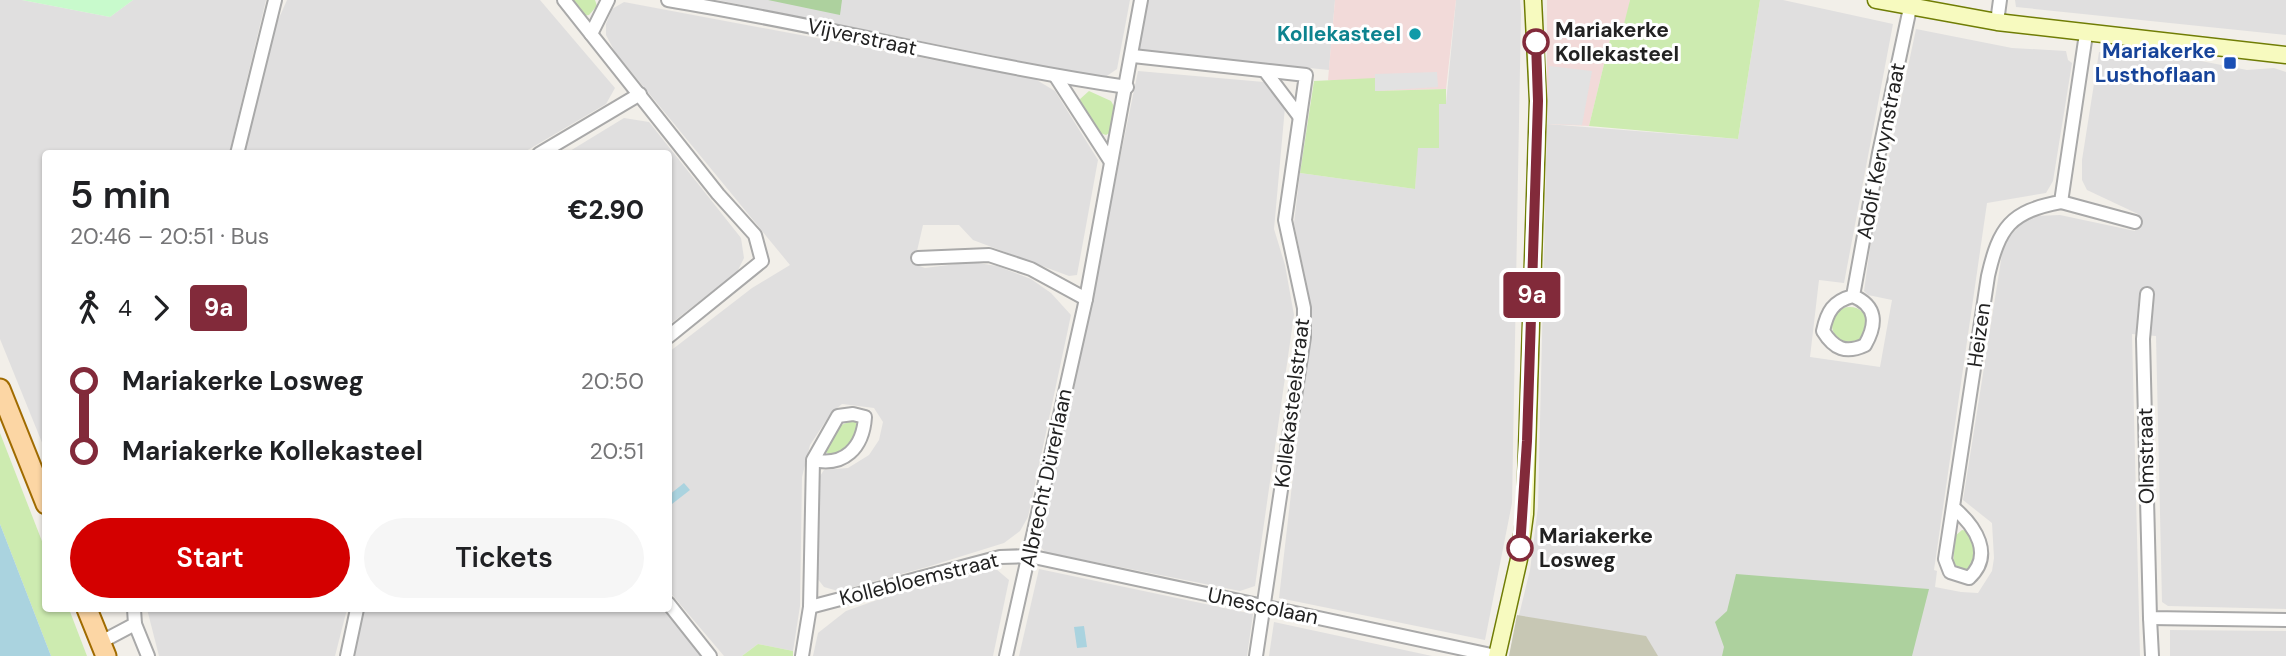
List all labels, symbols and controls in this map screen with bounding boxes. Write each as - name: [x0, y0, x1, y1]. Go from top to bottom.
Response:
- street label: Vijverstraat: [805, 12, 919, 62]
- place label: Mariakerke Kollekasteel: [1555, 16, 1679, 68]
- place label: Kollekasteel: [1277, 20, 1401, 48]
- marker: Kollekasteel: [1407, 26, 1423, 42]
- marker: Mariakerke Kollekasteel: [1523, 29, 1549, 55]
- place label: Mariakerke Lusthoflaan: [2095, 37, 2216, 89]
- marker: Mariakerke Lusthoflaan: [2222, 55, 2238, 71]
- street label: Adolf Kervynstraat: [1850, 60, 1912, 242]
- text: 5 min: [70, 170, 171, 220]
- text: €2.90: [568, 193, 644, 227]
- text: 20:46 – 20:51 · Bus: [70, 221, 269, 251]
- line badge: 9a: [1500, 272, 1564, 318]
- text: 9a: [1517, 279, 1547, 310]
- icon: walk: [70, 289, 108, 327]
- icon: forward: [142, 289, 180, 327]
- text: 9a: [204, 292, 233, 323]
- text: 4: [118, 293, 132, 323]
- street label: Heizen: [1961, 301, 1997, 369]
- street label: Kollekasteelstraat: [1268, 317, 1316, 489]
- text: Mariakerke Losweg: [122, 364, 364, 398]
- text: 20:50: [581, 366, 644, 396]
- street label: Albrecht Dürerlaan: [1013, 386, 1079, 570]
- street label: Olmstraat: [2131, 408, 2161, 504]
- text: Mariakerke Kollekasteel: [122, 434, 423, 468]
- text: 20:51: [589, 436, 644, 466]
- button: Start: [70, 518, 350, 598]
- button: Tickets: [364, 518, 644, 598]
- place label: Mariakerke Losweg: [1539, 522, 1653, 574]
- marker: Mariakerke Losweg: [1507, 535, 1533, 561]
- street label: Kollebloemstraat: [836, 546, 1002, 612]
- street label: Unescolaan: [1205, 581, 1321, 631]

